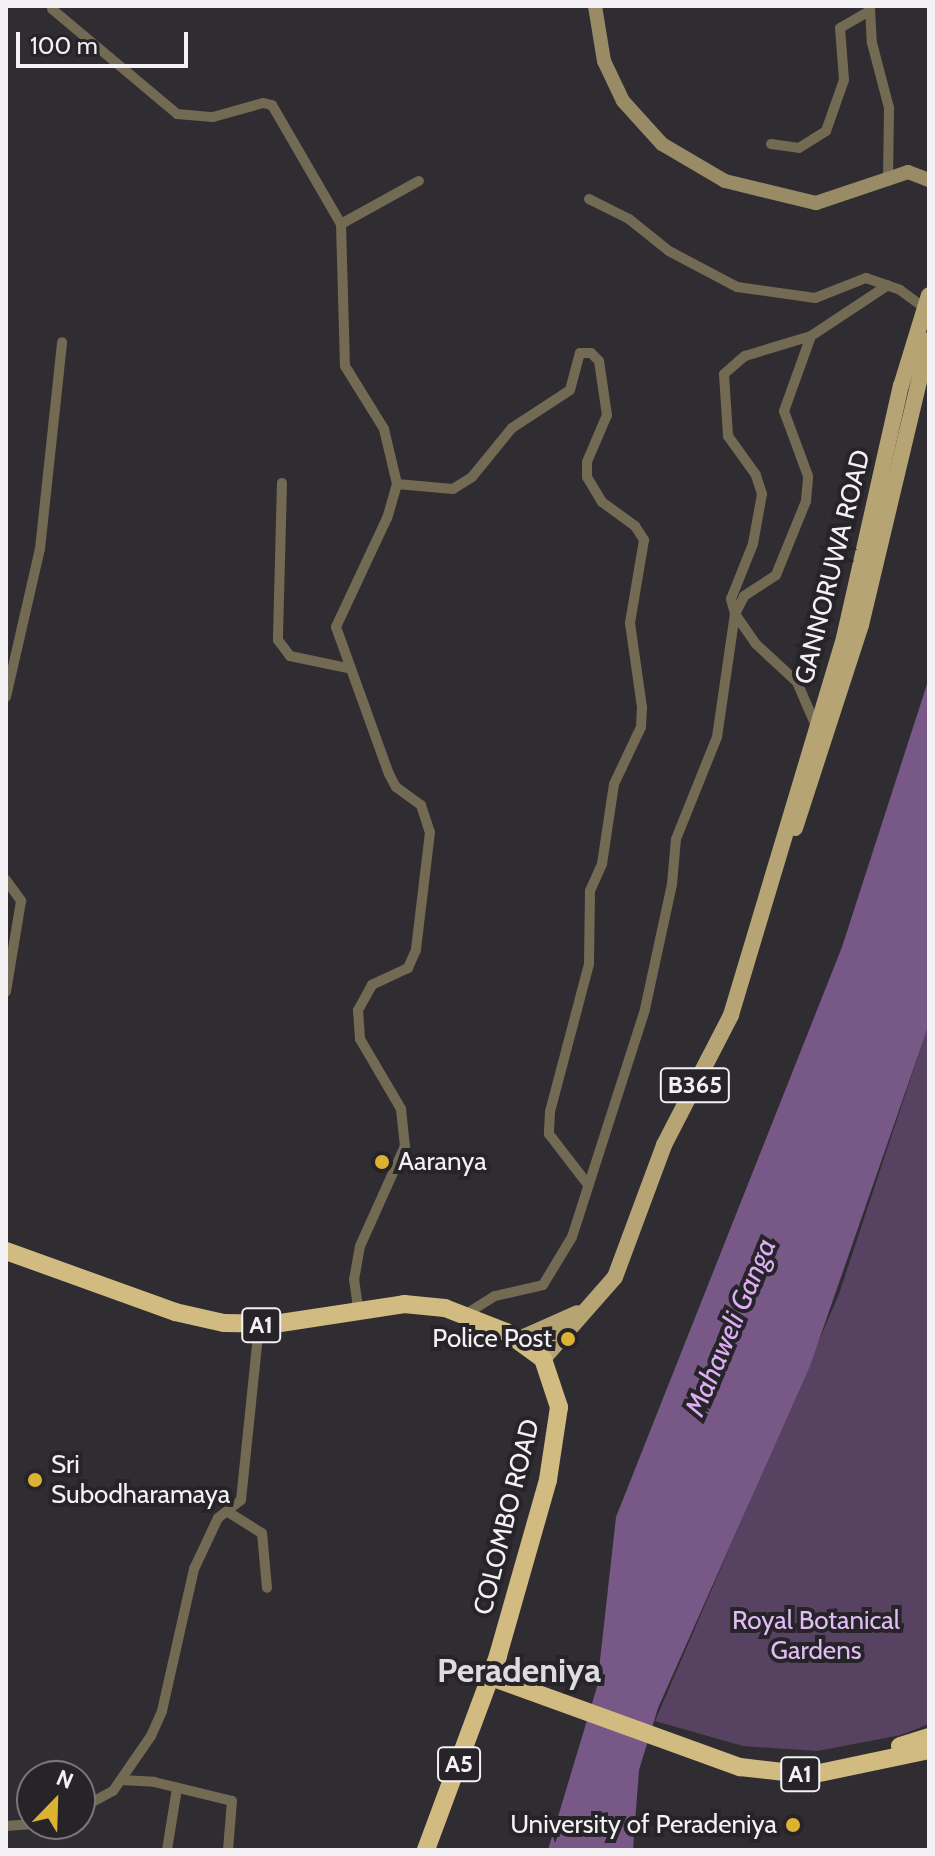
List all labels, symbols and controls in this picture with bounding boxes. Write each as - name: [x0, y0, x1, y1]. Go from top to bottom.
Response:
- scale bar: [20, 16, 192, 66]
- text: 100 m: [30, 31, 98, 60]
- street label: GANNORUWA ROAD: [789, 447, 877, 687]
- road number: B365: [659, 1065, 731, 1105]
- place label: Aaranya: [398, 1146, 487, 1178]
- marker: Aaranya: [373, 1153, 391, 1171]
- water label: Mahaweli Ganga: [678, 1233, 782, 1421]
- road number: A1: [241, 1305, 281, 1345]
- place label: Police Post: [432, 1323, 552, 1355]
- marker: Police Post: [559, 1330, 577, 1348]
- street label: COLOMBO ROAD: [468, 1416, 546, 1618]
- place label: Sri Subodharamaya: [51, 1449, 230, 1510]
- marker: Sri Subodharamaya: [26, 1471, 44, 1489]
- park label: Royal Botanical Gardens: [732, 1605, 900, 1666]
- district label: Peradeniya: [437, 1651, 601, 1691]
- road number: A5: [437, 1744, 481, 1784]
- road number: A1: [780, 1754, 820, 1794]
- north arrow: [16, 1760, 96, 1840]
- text: N: [52, 1764, 77, 1795]
- place label: University of Peradeniya: [510, 1809, 777, 1841]
- marker: University of Peradeniya: [784, 1816, 802, 1834]

